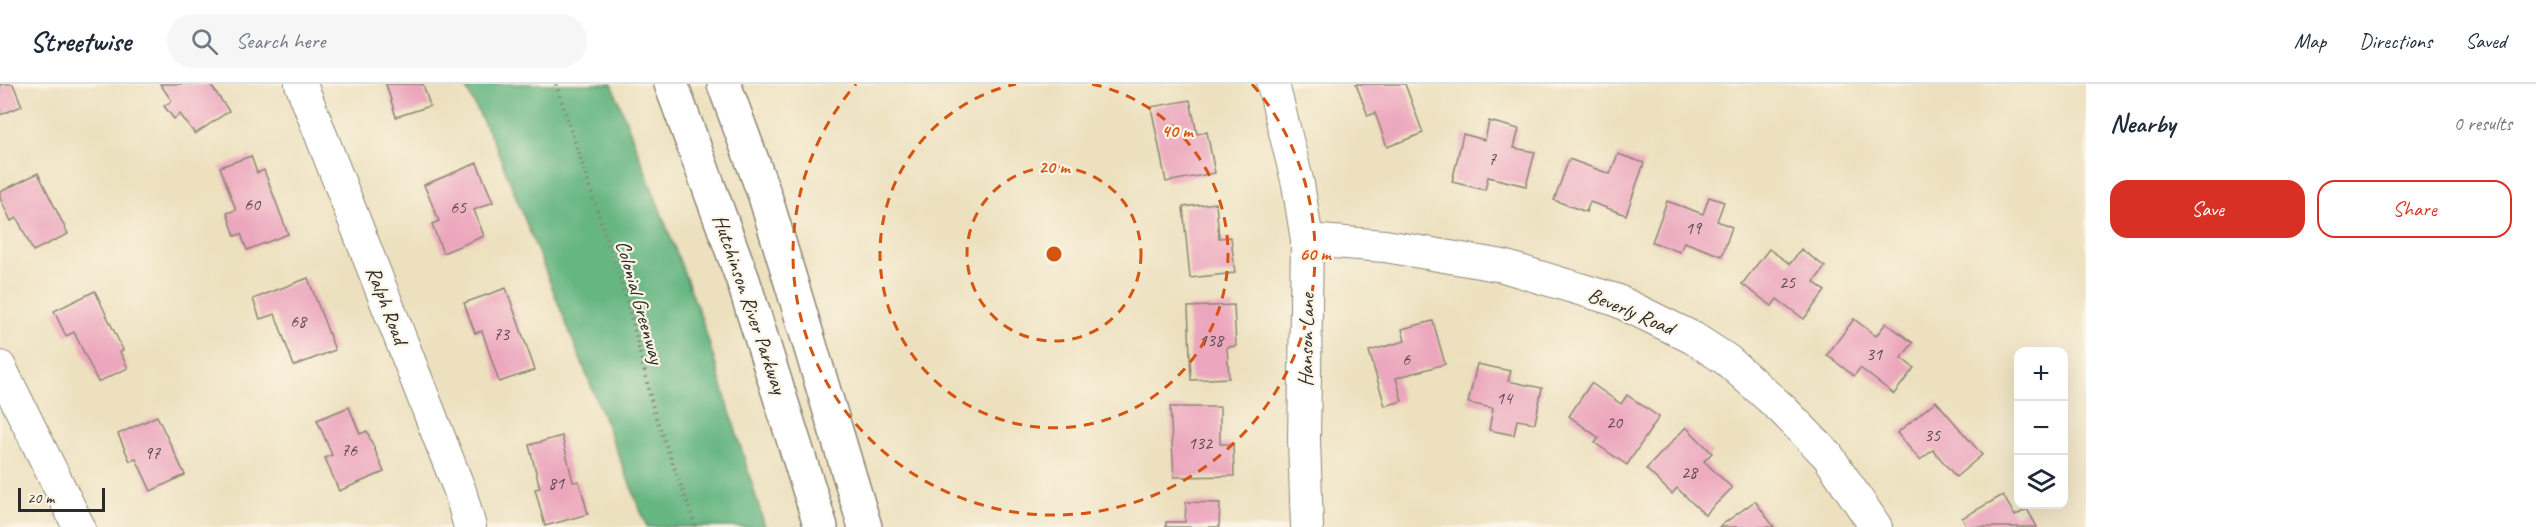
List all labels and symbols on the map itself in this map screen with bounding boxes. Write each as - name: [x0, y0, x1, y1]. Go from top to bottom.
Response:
- text: 40 m: [1162, 120, 1194, 142]
- house number: 7: [1488, 148, 1497, 170]
- text: 20 m: [1039, 156, 1071, 178]
- house number: 60: [244, 193, 262, 215]
- house number: 65: [450, 196, 467, 218]
- street label: Hutchinson River Parkway: [707, 211, 793, 399]
- house number: 19: [1685, 217, 1703, 239]
- street label: Colonial Greenway: [610, 237, 671, 368]
- text: 60 m: [1299, 243, 1332, 265]
- centre of rings: [1044, 244, 1064, 264]
- street label: Ralph Road: [360, 262, 415, 351]
- house number: 25: [1779, 271, 1796, 293]
- street label: Beverly Road: [1584, 281, 1681, 342]
- street label: Hanson Lane: [1292, 291, 1320, 387]
- house number: 68: [290, 310, 308, 332]
- house number: 73: [493, 323, 511, 345]
- house number: 138: [1199, 329, 1225, 351]
- house number: 31: [1866, 343, 1883, 365]
- house number: 6: [1402, 348, 1411, 370]
- house number: 14: [1496, 387, 1514, 409]
- house number: 20: [1606, 411, 1624, 433]
- house number: 35: [1924, 424, 1941, 446]
- house number: 132: [1188, 432, 1214, 454]
- house number: 76: [341, 439, 358, 461]
- house number: 97: [144, 442, 161, 464]
- house number: 28: [1681, 461, 1699, 483]
- house number: 81: [548, 472, 565, 494]
- scale bar: [18, 485, 105, 512]

